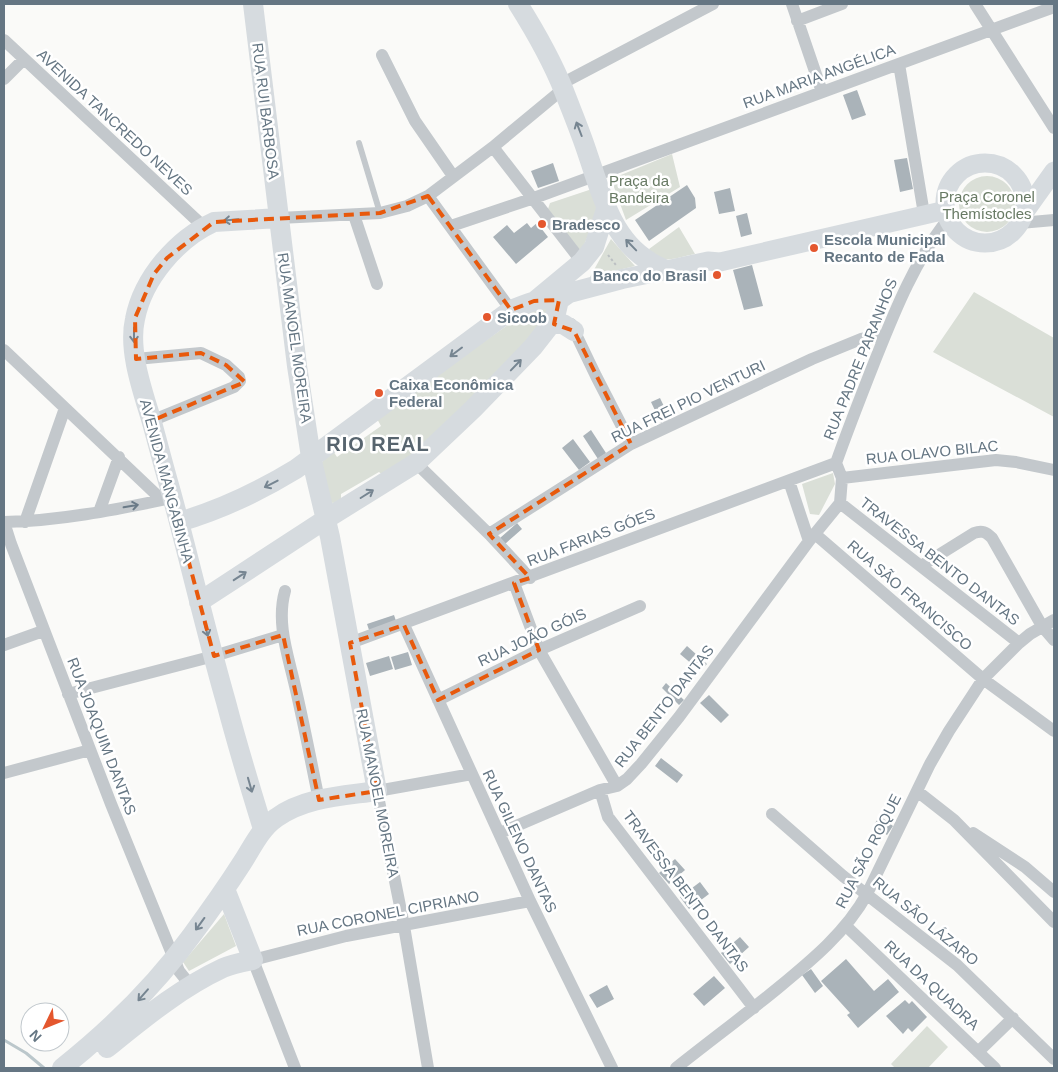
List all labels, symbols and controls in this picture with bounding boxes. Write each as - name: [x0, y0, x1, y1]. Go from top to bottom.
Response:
- street label: RUA MARIA ANGÉLICA: [740, 40, 898, 112]
- street label: RUA RUI BARBOSA: [249, 42, 283, 180]
- street label: AVENIDA TANCREDO NEVES: [34, 46, 196, 198]
- one-way arrow: [574, 122, 583, 137]
- park label: Praça da Bandeira: [609, 172, 670, 206]
- park label: Praça Coronel Themístocles: [939, 188, 1035, 222]
- one-way arrow: [223, 216, 239, 225]
- place label: Bradesco: [552, 216, 620, 233]
- marker: Bradesco: [536, 218, 548, 230]
- place label: Escola Municipal Recanto de Fada: [824, 231, 946, 265]
- one-way arrow: [625, 238, 637, 251]
- marker: Escola Municipal Recanto de Fada: [808, 242, 820, 254]
- street label: RUA MANOEL MOREIRA: [275, 252, 315, 424]
- place label: Banco do Brasil: [593, 267, 707, 284]
- marker: Banco do Brasil: [711, 269, 723, 281]
- street label: RUA PADRE PARANHOS: [820, 276, 900, 442]
- place label: Sicoob: [497, 309, 547, 326]
- marker: Sicoob: [481, 311, 493, 323]
- one-way arrow: [129, 327, 139, 343]
- one-way arrow: [449, 347, 463, 357]
- street label: RUA FREI PIO VENTURI: [608, 356, 768, 446]
- one-way arrow: [510, 359, 522, 371]
- place label: Caixa Econômica Federal: [389, 376, 514, 410]
- marker: Caixa Econômica Federal: [373, 387, 385, 399]
- street label: AVENIDA MANGABINHA: [137, 397, 197, 565]
- district label: RIO REAL: [326, 433, 430, 455]
- street label: RUA OLAVO BILAC: [865, 437, 999, 467]
- one-way arrow: [264, 480, 279, 489]
- one-way arrow: [360, 488, 374, 498]
- street label: TRAVESSA BENTO DANTAS: [857, 493, 1023, 629]
- one-way arrow: [122, 501, 138, 510]
- street label: RUA FARIAS GÓES: [525, 505, 657, 569]
- street label: RUA SÃO FRANCISCO: [844, 536, 976, 654]
- one-way arrow: [232, 570, 246, 580]
- street label: RUA JOÃO GÓIS: [475, 604, 589, 670]
- one-way arrow: [202, 620, 212, 636]
- street label: RUA BENTO DANTAS: [611, 642, 717, 770]
- street label: RUA JOAQUIM DANTAS: [64, 655, 140, 817]
- street label: RUA MANOEL MOREIRA: [353, 707, 403, 879]
- street label: RUA GILENO DANTAS: [479, 767, 561, 915]
- one-way arrow: [245, 777, 255, 793]
- street label: RUA SÃO ROQUE: [832, 791, 904, 911]
- street label: TRAVESSA BENTO DANTAS: [620, 807, 752, 975]
- street label: RUA SÃO LÁZARO: [870, 873, 982, 969]
- street label: RUA CORONEL CIPRIANO: [295, 887, 481, 939]
- one-way arrow: [195, 917, 205, 931]
- street label: RUA DA QUADRA: [881, 937, 983, 1033]
- one-way arrow: [137, 989, 149, 1002]
- north arrow: [20, 1002, 70, 1052]
- text: N: [26, 1027, 45, 1045]

